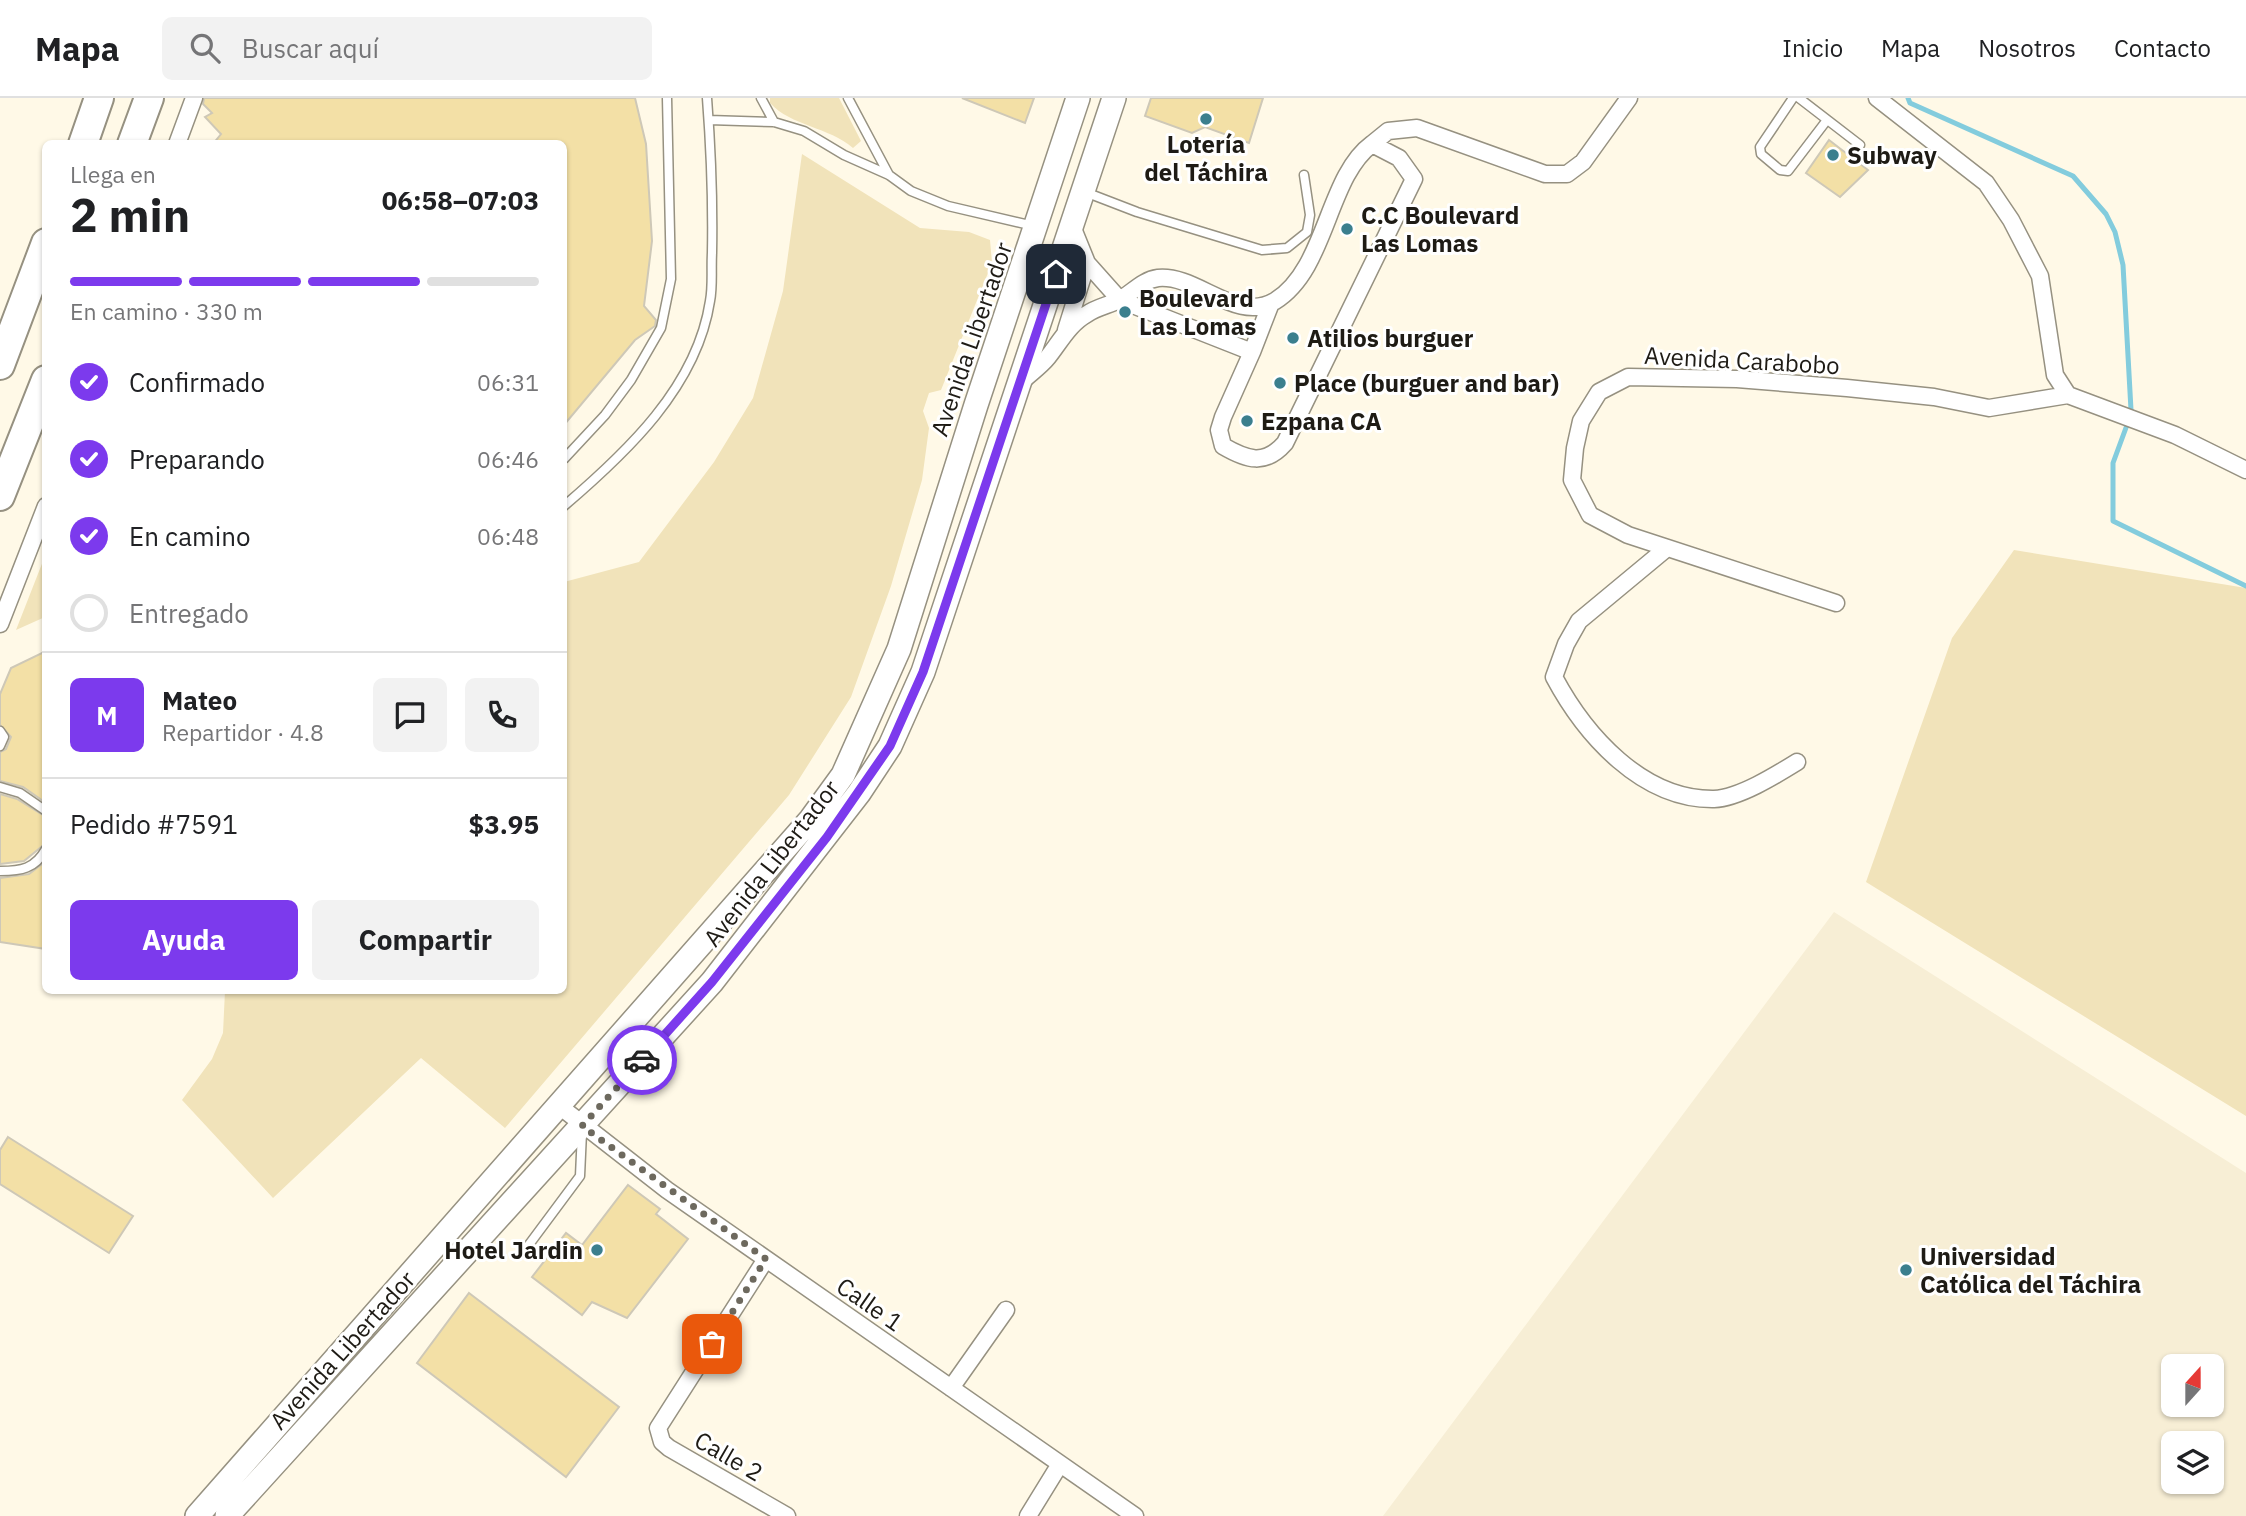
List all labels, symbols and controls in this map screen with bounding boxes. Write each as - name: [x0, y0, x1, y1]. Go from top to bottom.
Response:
- search box: [162, 17, 652, 80]
- text: Mapa: [35, 27, 120, 70]
- icon: search: [186, 29, 224, 67]
- text: Buscar aquí: [242, 31, 379, 65]
- text: Inicio: [1782, 32, 1843, 64]
- text: Mapa: [1881, 32, 1940, 64]
- text: Nosotros: [1978, 32, 2076, 64]
- text: Contacto: [2114, 32, 2211, 64]
- marker: Lotería del Táchira: [1198, 111, 1214, 127]
- place label: Lotería del Táchira: [1144, 128, 1268, 188]
- place label: Subway: [1847, 139, 1937, 171]
- marker: Subway: [1825, 147, 1841, 163]
- text: Llega en: [70, 159, 156, 189]
- text: 06:58–07:03: [382, 183, 539, 217]
- text: 2 min: [70, 185, 190, 245]
- place label: C.C Boulevard Las Lomas: [1361, 199, 1519, 259]
- marker: C.C Boulevard Las Lomas: [1339, 221, 1355, 237]
- street label: Avenida Libertador: [923, 238, 1019, 440]
- pin: [1026, 244, 1086, 304]
- icon: home: [1037, 255, 1075, 293]
- place label: Boulevard Las Lomas: [1139, 282, 1256, 342]
- text: En camino · 330 m: [70, 296, 263, 326]
- marker: Boulevard Las Lomas: [1117, 304, 1133, 320]
- place label: Atilios burguer: [1307, 322, 1474, 354]
- marker: Atilios burguer: [1285, 330, 1301, 346]
- street label: Avenida Carabobo: [1643, 339, 1841, 381]
- icon: check: [70, 363, 108, 401]
- text: Confirmado: [129, 365, 265, 399]
- text: 06:31: [477, 367, 539, 397]
- place label: Place (burguer and bar): [1294, 367, 1559, 399]
- marker: Place (burguer and bar): [1272, 375, 1288, 391]
- place label: Ezpana CA: [1261, 405, 1382, 437]
- marker: Ezpana CA: [1239, 413, 1255, 429]
- icon: check: [70, 440, 108, 478]
- text: Preparando: [129, 442, 265, 476]
- text: 06:46: [477, 444, 539, 474]
- icon: check: [70, 517, 108, 555]
- text: En camino: [129, 519, 251, 553]
- text: 06:48: [477, 521, 539, 551]
- text: Entregado: [129, 596, 249, 630]
- button: chat: [373, 678, 447, 752]
- button: phone: [465, 678, 539, 752]
- text: Mateo: [162, 683, 237, 717]
- text: M: [96, 698, 118, 732]
- text: Repartidor · 4.8: [162, 717, 324, 747]
- street label: Avenida Libertador: [696, 773, 846, 953]
- text: Pedido #7591: [70, 807, 238, 841]
- text: $3.95: [469, 807, 539, 841]
- button: Ayuda: [70, 900, 298, 980]
- button: Compartir: [312, 900, 539, 980]
- courier: [607, 1025, 677, 1095]
- icon: car: [623, 1041, 661, 1079]
- place label: Hotel Jardin: [444, 1234, 583, 1266]
- place label: Universidad Católica del Táchira: [1920, 1240, 2141, 1300]
- marker: Hotel Jardin: [589, 1242, 605, 1258]
- marker: Universidad Católica del Táchira: [1898, 1262, 1914, 1278]
- street label: Avenida Libertador: [262, 1264, 422, 1436]
- street label: Calle 1: [831, 1270, 909, 1338]
- pin: [682, 1314, 742, 1374]
- icon: bag: [693, 1325, 731, 1363]
- north arrow: [2161, 1354, 2224, 1418]
- map controls: [2161, 1354, 2224, 1494]
- street label: Calle 2: [689, 1424, 769, 1488]
- button: layers: [2161, 1431, 2224, 1494]

